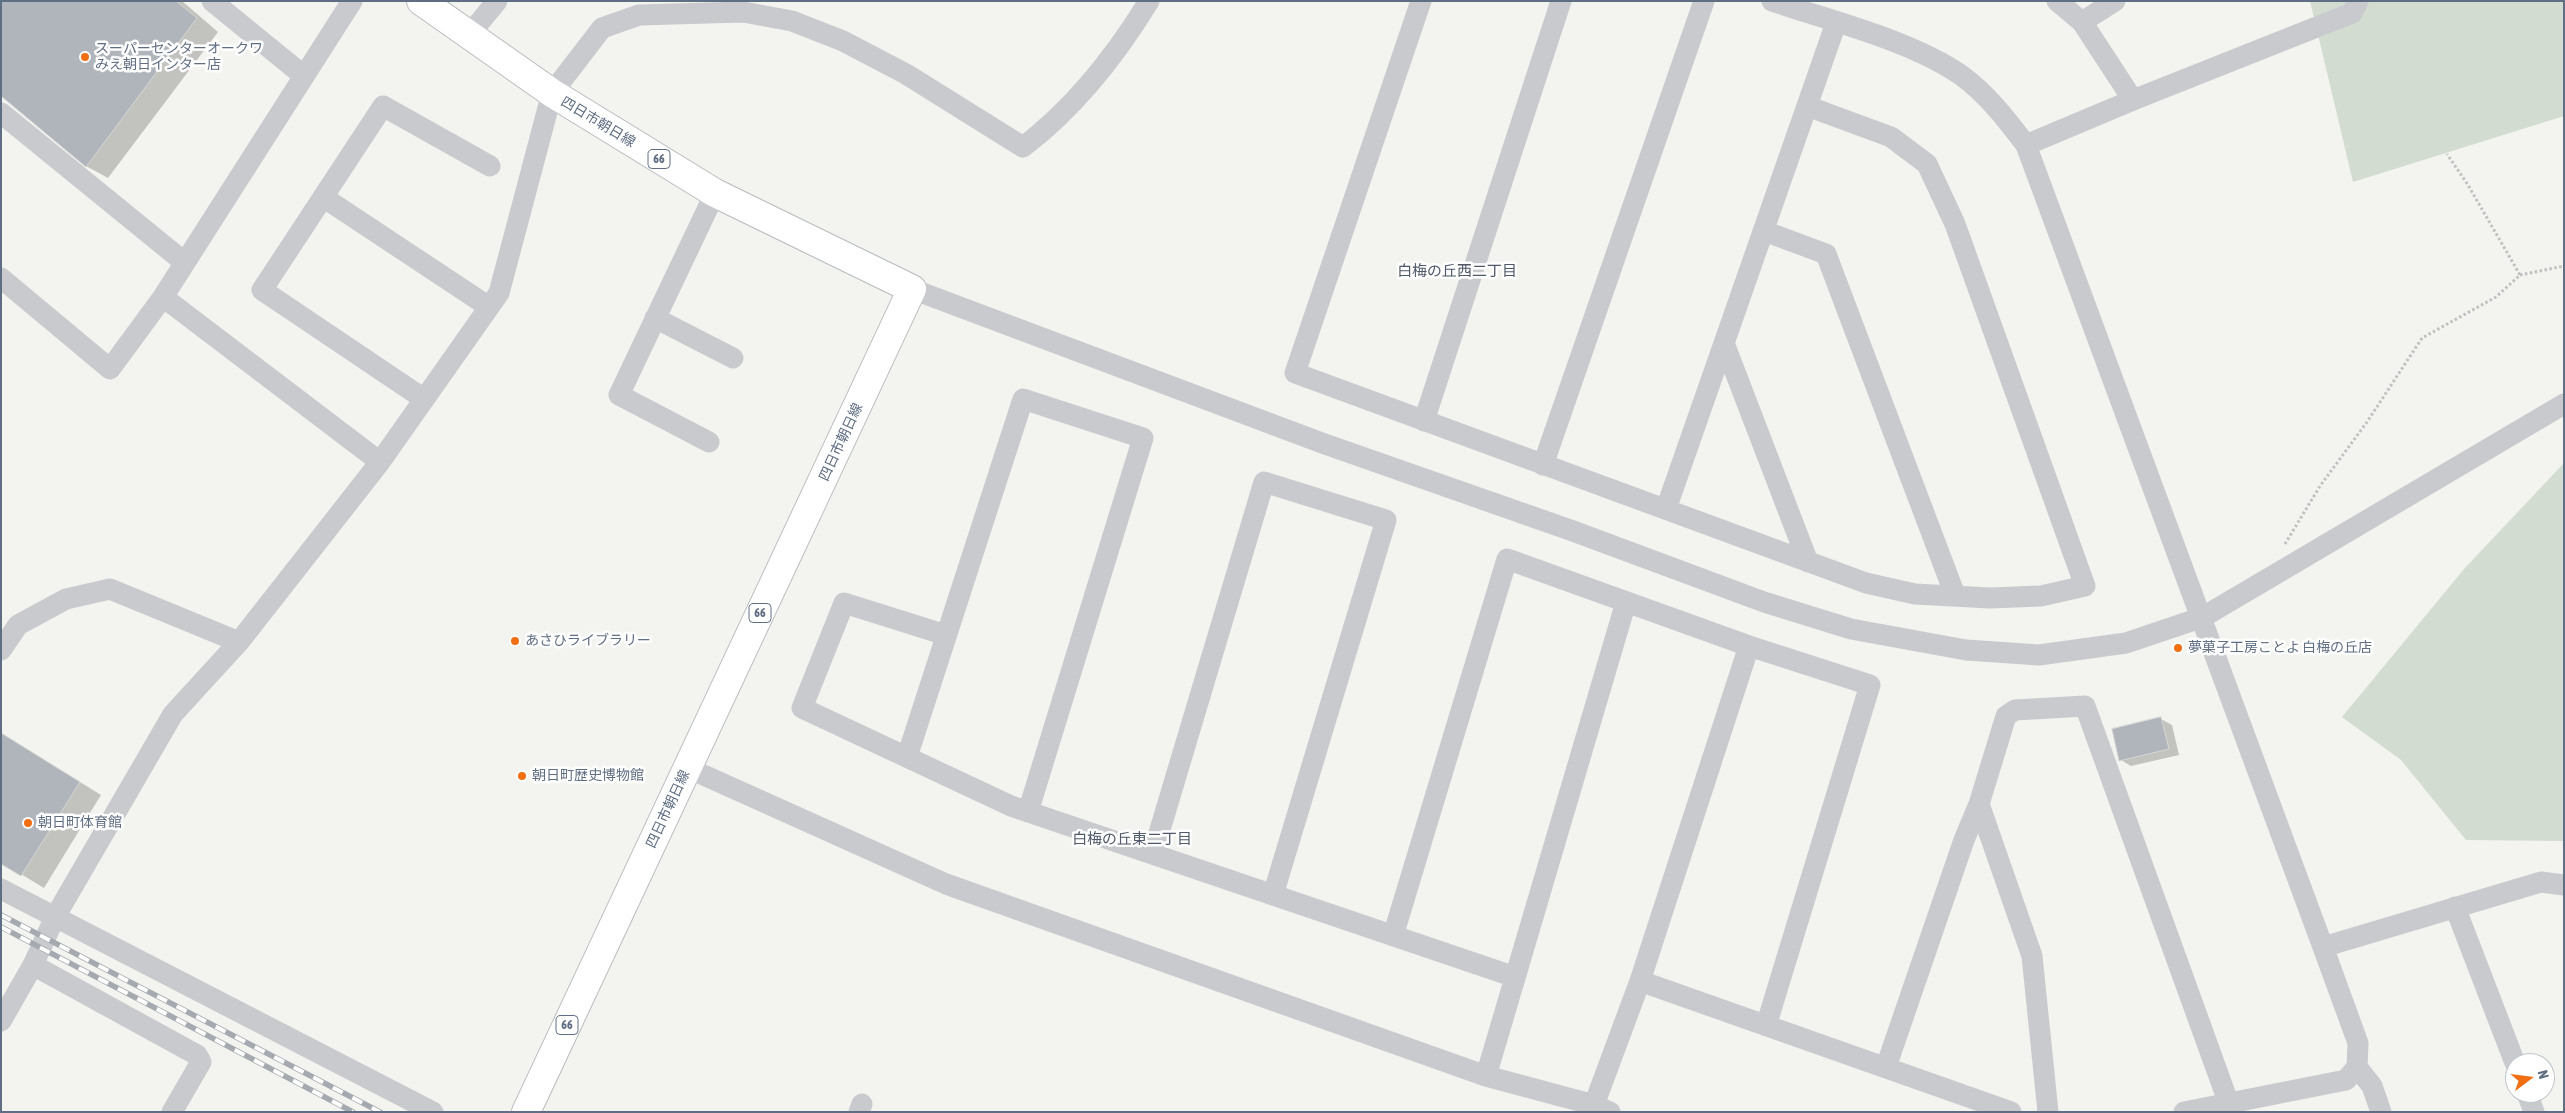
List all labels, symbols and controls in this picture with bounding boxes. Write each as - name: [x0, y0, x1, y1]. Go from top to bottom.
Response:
- place label: スーパーセンターオークワ みえ朝日インター店: [95, 41, 263, 74]
- marker: スーパーセンターオークワ みえ朝日インター店: [79, 51, 91, 63]
- street label: 四日市朝日線: [558, 93, 638, 151]
- road number: 66: [648, 150, 670, 168]
- district label: 白梅の丘西二丁目: [1397, 262, 1517, 280]
- street label: 四日市朝日線: [816, 400, 866, 484]
- road number: 66: [749, 604, 771, 622]
- place label: あさひライブラリー: [525, 633, 651, 649]
- marker: あさひライブラリー: [509, 635, 521, 647]
- place label: 夢菓子工房ことよ 白梅の丘店: [2188, 640, 2372, 656]
- marker: 夢菓子工房ことよ 白梅の丘店: [2172, 642, 2184, 654]
- street label: 四日市朝日線: [643, 767, 693, 851]
- place label: 朝日町歴史博物館: [532, 768, 644, 784]
- marker: 朝日町歴史博物館: [516, 770, 528, 782]
- place label: 朝日町体育館: [38, 815, 122, 831]
- marker: 朝日町体育館: [22, 817, 34, 829]
- district label: 白梅の丘東二丁目: [1072, 830, 1192, 848]
- road number: 66: [556, 1016, 578, 1034]
- north arrow: [2505, 1053, 2555, 1103]
- text: N: [2535, 1068, 2552, 1080]

